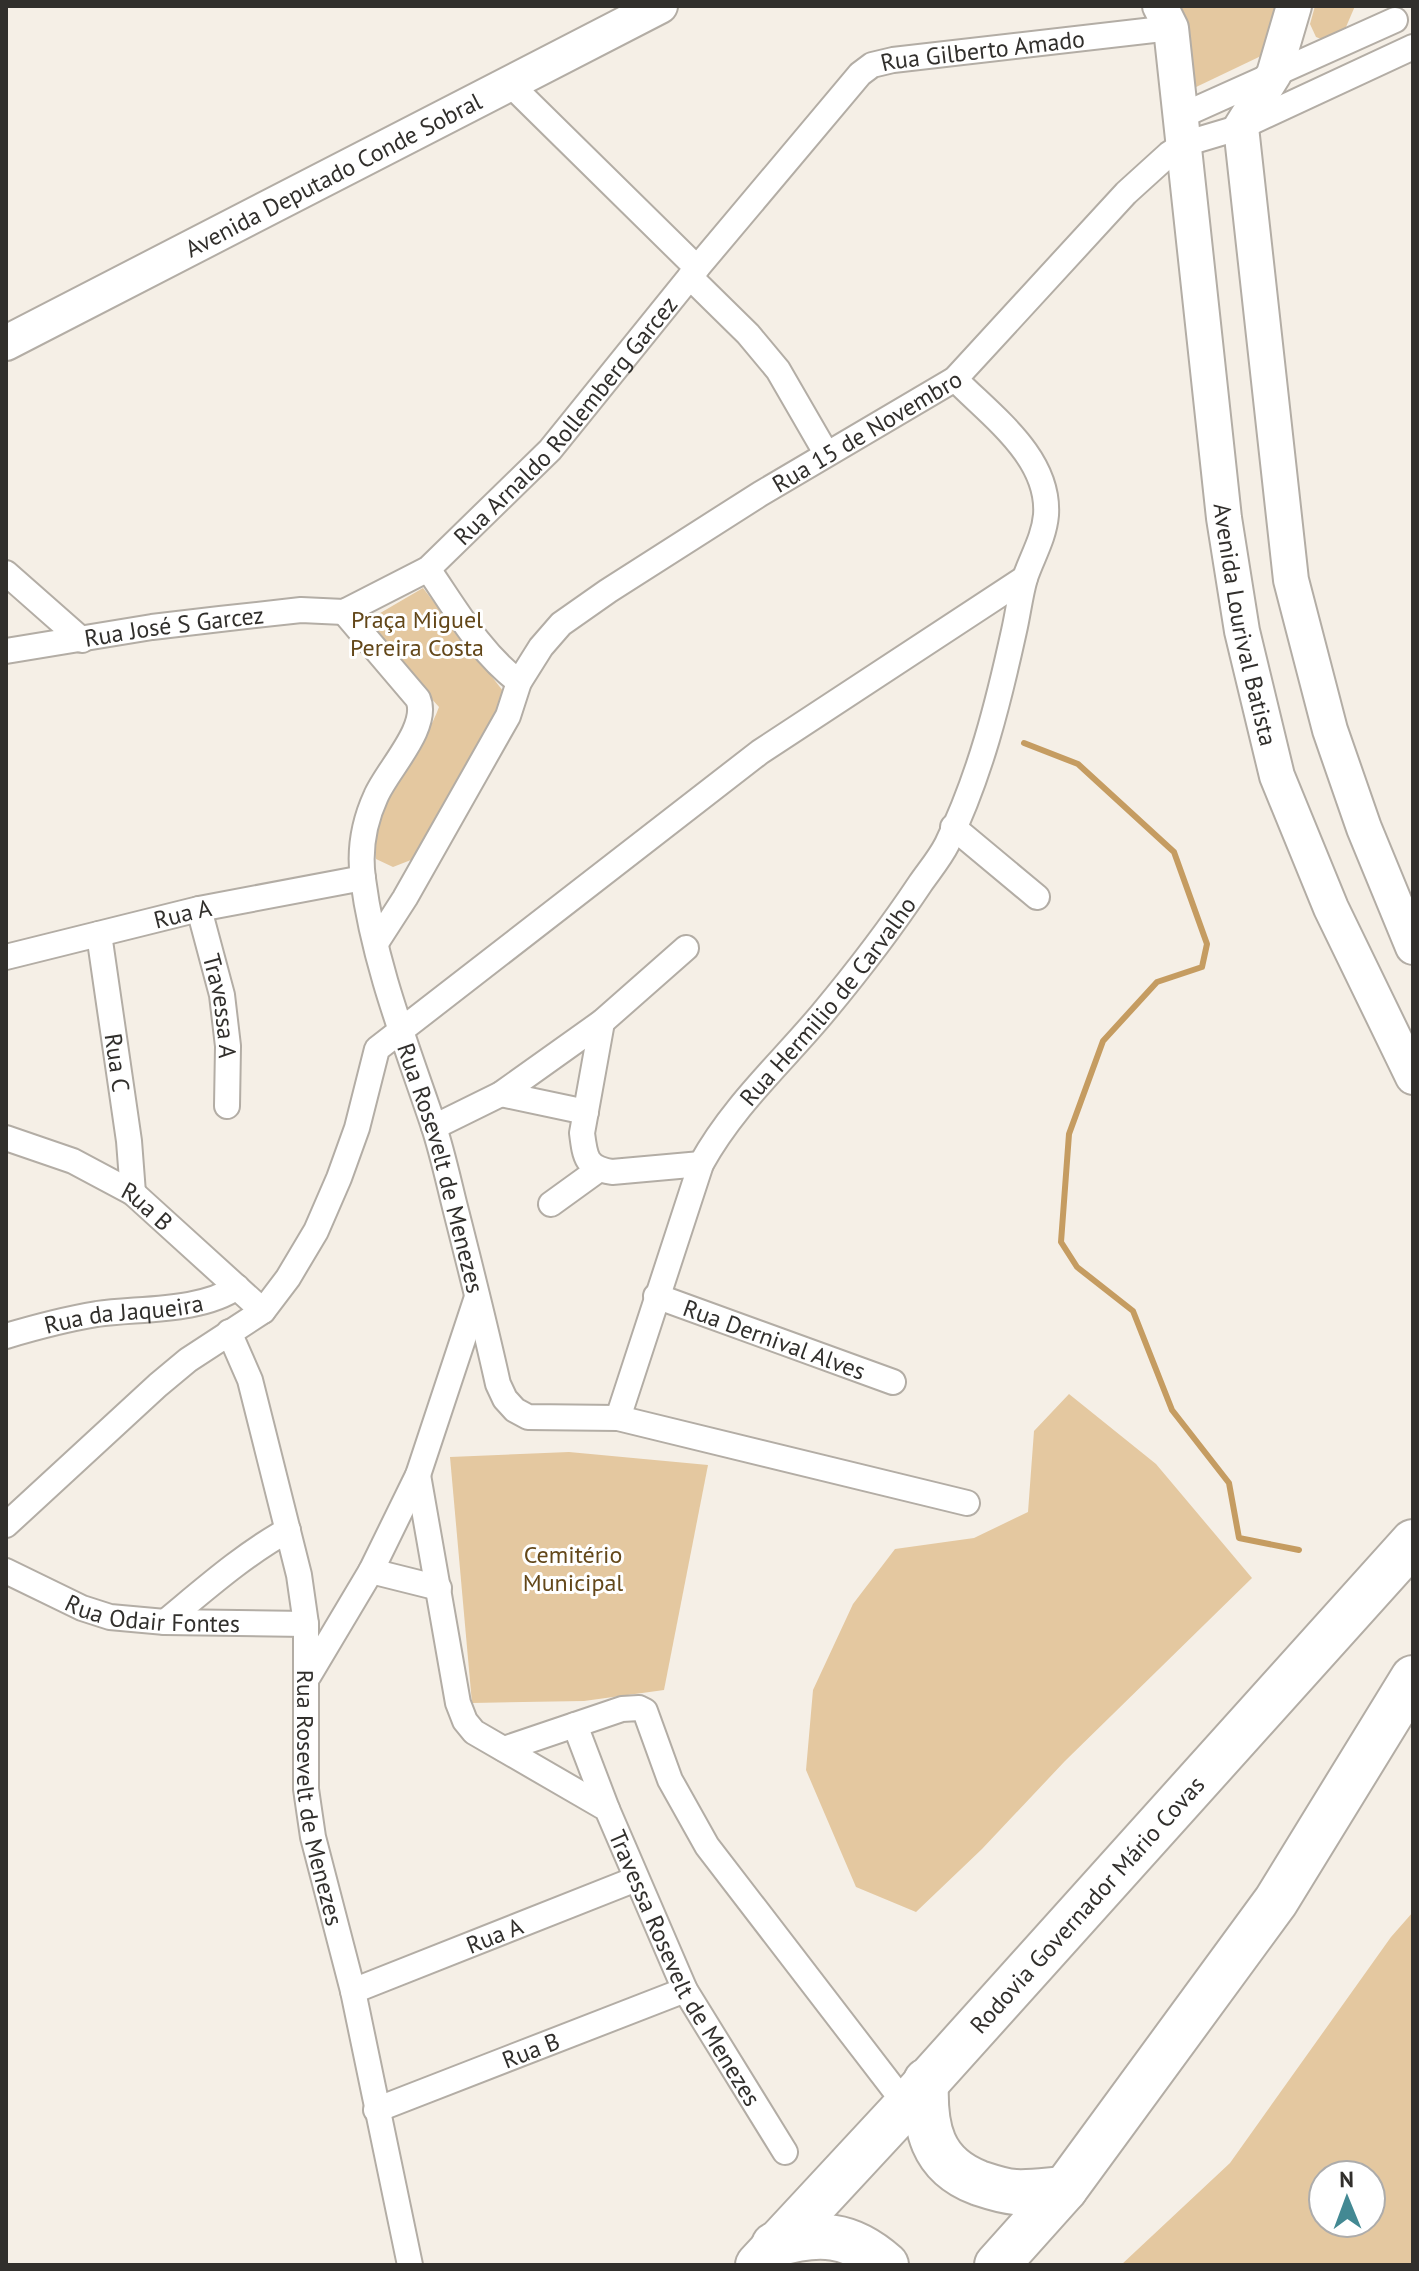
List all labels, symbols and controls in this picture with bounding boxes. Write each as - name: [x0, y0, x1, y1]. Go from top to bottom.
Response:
- street label: Rua Gilberto Amado: [877, 23, 1086, 78]
- street label: Avenida Deputado Conde Sobral: [179, 85, 487, 264]
- street label: Rua Arnaldo Rollemberg Garcez: [447, 289, 684, 551]
- street label: Rua 15 de Novembro: [766, 363, 967, 499]
- street label: Avenida Lourival Batista: [1207, 502, 1285, 749]
- street label: Rua José S Garcez: [82, 599, 265, 653]
- park label: Praça Miguel Pereira Costa: [350, 604, 484, 663]
- street label: Rua Hermilio de Carvalho: [732, 890, 923, 1112]
- street label: Rua A: [150, 891, 214, 935]
- street label: Travessa A: [196, 950, 244, 1059]
- street label: Rua C: [98, 1031, 137, 1094]
- street label: Rua Rosevelt de Menezes: [391, 1039, 492, 1296]
- street label: Rua B: [116, 1174, 180, 1237]
- street label: Rua da Jaqueira: [41, 1287, 206, 1340]
- street label: Rua Dernival Alves: [679, 1292, 870, 1386]
- park label: Cemitério Municipal: [523, 1539, 623, 1598]
- street label: Rua Odair Fontes: [60, 1587, 240, 1639]
- street label: Rua Rosevelt de Menezes: [290, 1670, 351, 1929]
- street label: Rodovia Governador Mário Covas: [963, 1769, 1211, 2040]
- street label: Travessa Rosevelt de Menezes: [602, 1825, 768, 2112]
- street label: Rua A: [461, 1910, 527, 1960]
- street label: Rua B: [497, 2025, 564, 2075]
- north arrow: [1307, 2159, 1387, 2239]
- text: N: [1339, 2165, 1354, 2193]

